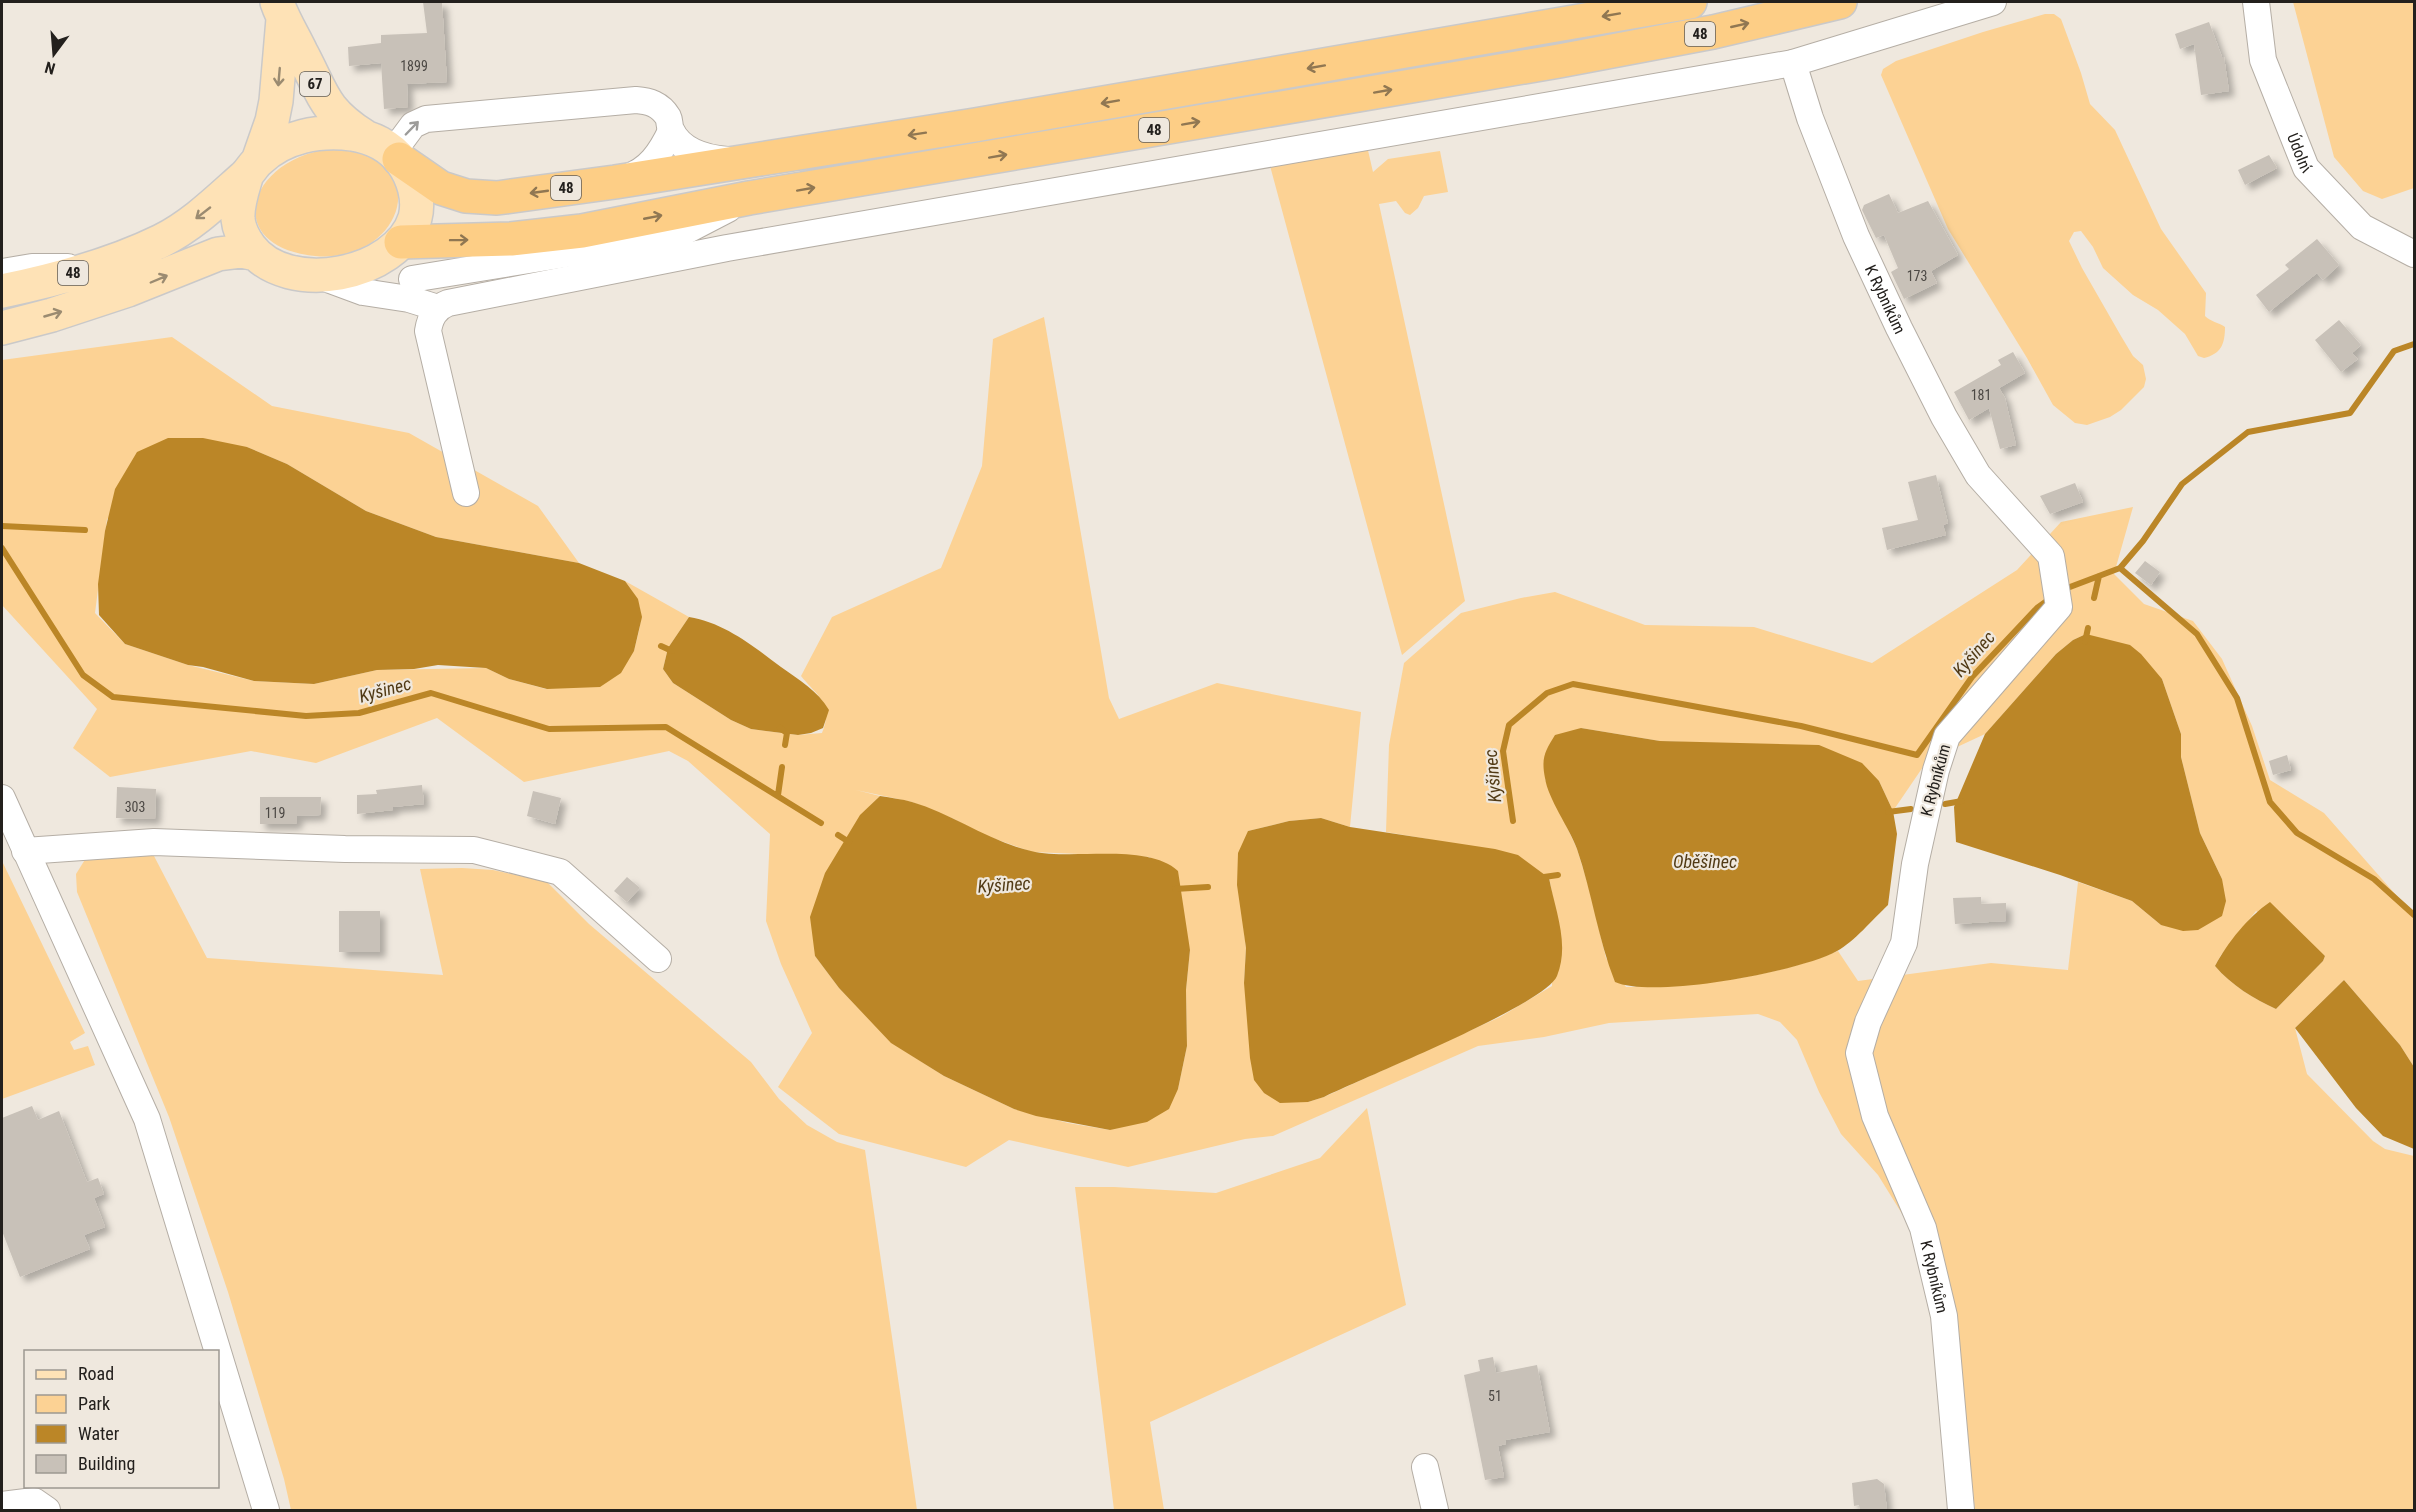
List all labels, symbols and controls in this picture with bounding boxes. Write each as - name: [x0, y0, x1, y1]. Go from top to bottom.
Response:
- one-way arrow: [1602, 10, 1622, 21]
- one-way arrow: [1731, 19, 1750, 31]
- road number: 48: [1685, 22, 1715, 46]
- north arrow: [24, 24, 84, 84]
- text: N: [43, 57, 57, 78]
- house number: 1899: [400, 58, 428, 74]
- one-way arrow: [1307, 62, 1326, 73]
- one-way arrow: [273, 66, 284, 86]
- road number: 67: [300, 72, 330, 96]
- one-way arrow: [1373, 85, 1392, 96]
- one-way arrow: [1100, 97, 1120, 108]
- road number: 48: [1139, 118, 1169, 142]
- one-way arrow: [1180, 118, 1200, 129]
- one-way arrow: [405, 121, 420, 136]
- one-way arrow: [908, 129, 928, 140]
- street label: Údolní: [2283, 131, 2316, 178]
- one-way arrow: [988, 150, 1008, 161]
- road number: 48: [551, 176, 581, 200]
- one-way arrow: [796, 183, 816, 194]
- one-way arrow: [530, 187, 550, 198]
- one-way arrow: [195, 206, 211, 219]
- one-way arrow: [642, 211, 662, 222]
- one-way arrow: [449, 234, 469, 246]
- road number: 48: [58, 261, 88, 285]
- street label: K Rybníkům: [1861, 262, 1909, 337]
- house number: 173: [1907, 268, 1927, 284]
- one-way arrow: [149, 272, 167, 284]
- one-way arrow: [43, 308, 62, 319]
- house number: 181: [1971, 387, 1991, 403]
- water label: Kyšinec: [1948, 627, 1999, 681]
- water label: Kyšinec: [356, 672, 413, 707]
- street label: K Rybníkům: [1917, 742, 1954, 818]
- water label: Kyšinec: [1480, 749, 1505, 803]
- house number: 303: [125, 799, 145, 815]
- house number: 119: [265, 805, 285, 821]
- water label: Oběšinec: [1673, 851, 1737, 872]
- water label: Kyšinec: [977, 872, 1031, 897]
- street label: K Rybníkům: [1916, 1239, 1952, 1315]
- legend: [24, 1350, 219, 1488]
- text: Road: [78, 1363, 114, 1384]
- house number: 51: [1488, 1388, 1502, 1404]
- text: Park: [78, 1393, 110, 1414]
- text: Water: [78, 1423, 120, 1444]
- text: Building: [78, 1453, 135, 1474]

